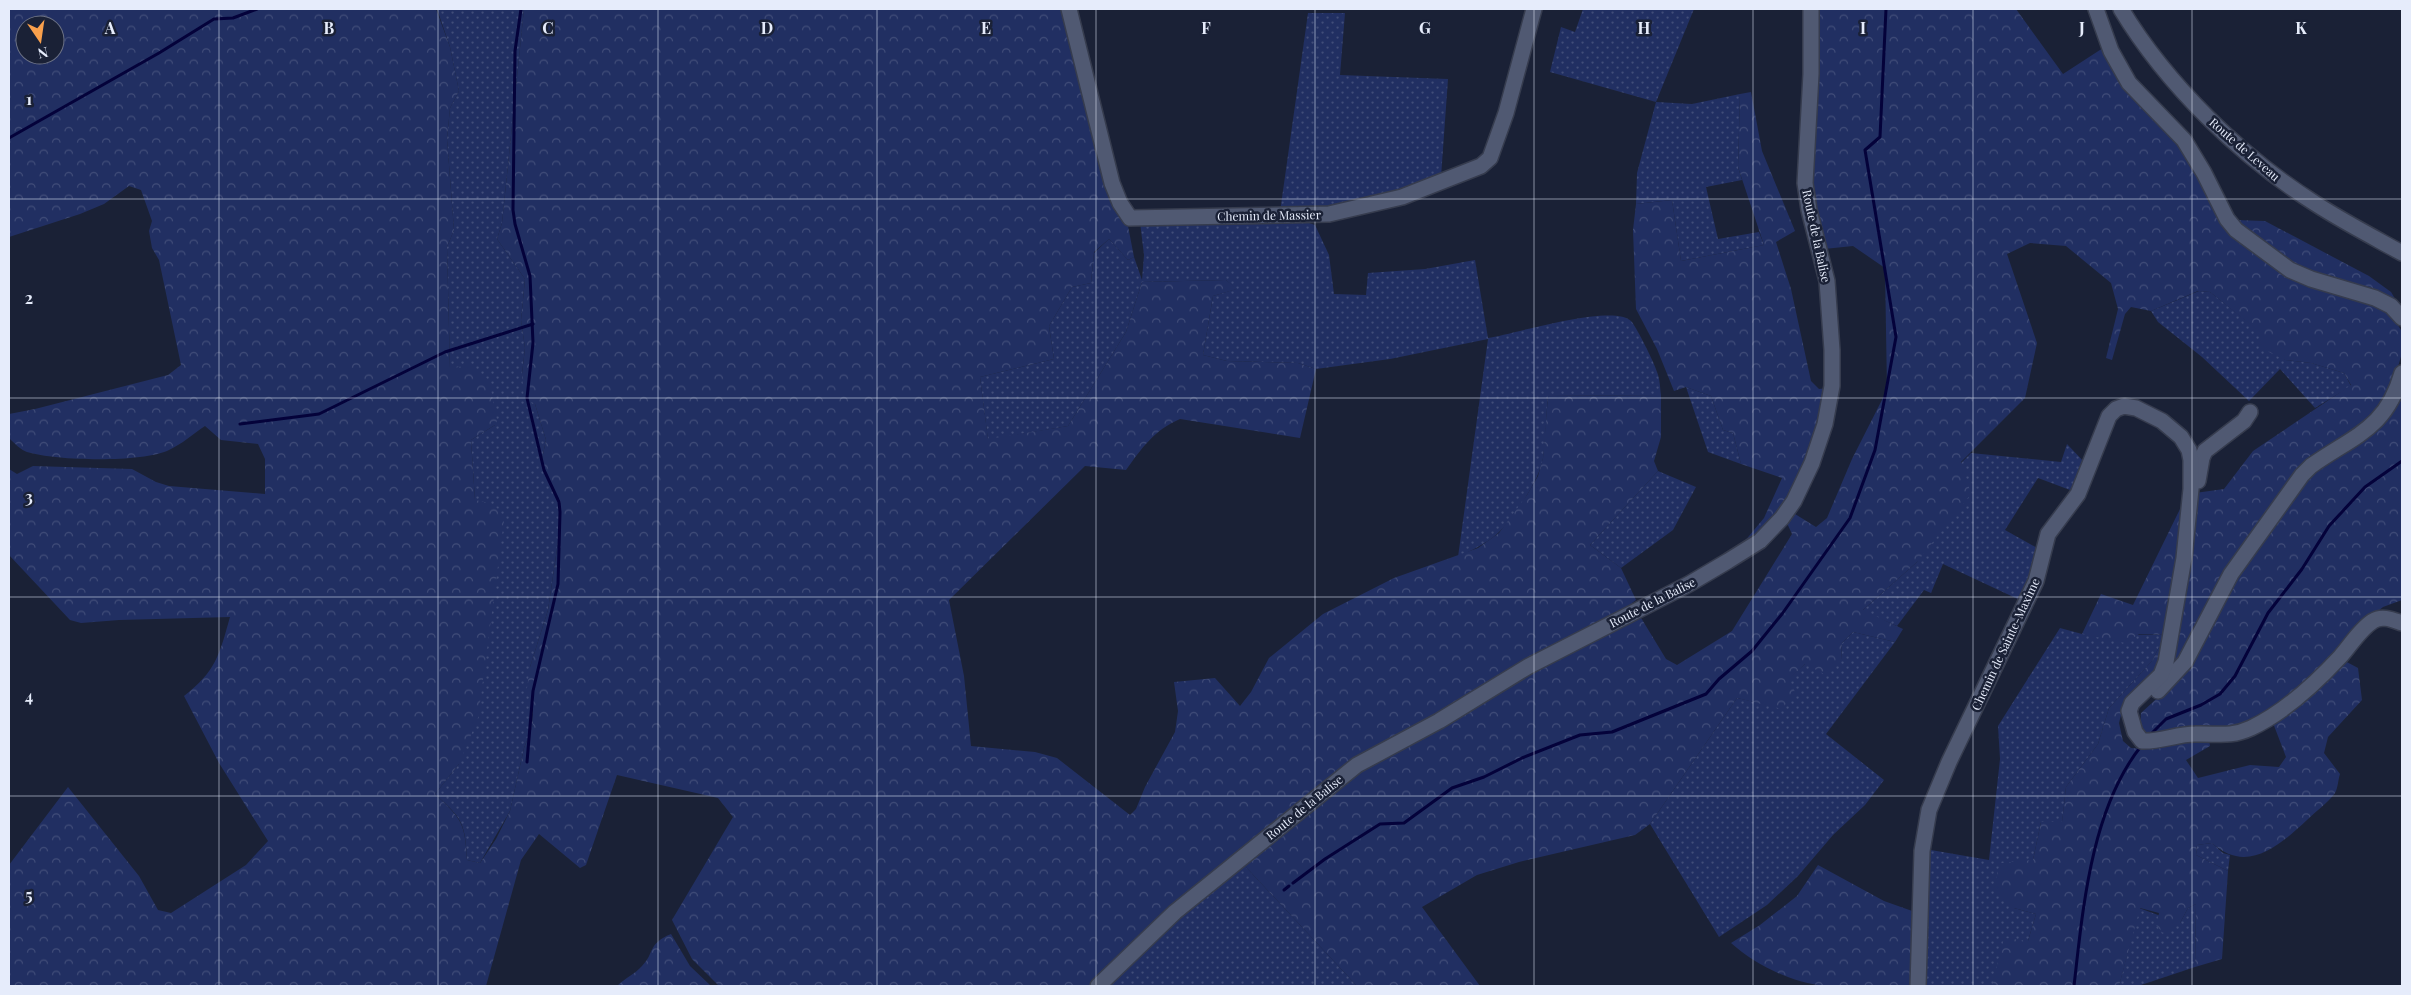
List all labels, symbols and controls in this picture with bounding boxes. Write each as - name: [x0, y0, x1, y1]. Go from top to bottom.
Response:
- north arrow: [15, 15, 65, 65]
- text: A: [104, 17, 116, 38]
- text: B: [324, 17, 335, 38]
- text: C: [542, 17, 554, 38]
- text: D: [761, 17, 773, 38]
- text: E: [981, 17, 991, 38]
- text: F: [1201, 17, 1211, 38]
- text: G: [1419, 17, 1431, 38]
- text: H: [1638, 17, 1651, 38]
- text: I: [1860, 17, 1866, 38]
- text: J: [2078, 17, 2085, 38]
- text: K: [2295, 17, 2307, 38]
- text: N: [36, 43, 50, 64]
- text: 1: [26, 88, 32, 109]
- street label: Route de Leveau: [2206, 114, 2284, 184]
- street label: Route de la Balise: [1799, 188, 1835, 284]
- street label: Chemin de Massier: [1217, 206, 1322, 224]
- text: 2: [25, 287, 33, 308]
- text: 3: [25, 486, 33, 507]
- street label: Route de la Balise: [1606, 573, 1698, 631]
- street label: Chemin de Sainte-Maxime: [1967, 575, 2043, 713]
- text: 4: [25, 685, 33, 706]
- street label: Route de la Balise: [1262, 771, 1346, 843]
- text: 5: [25, 884, 33, 905]

